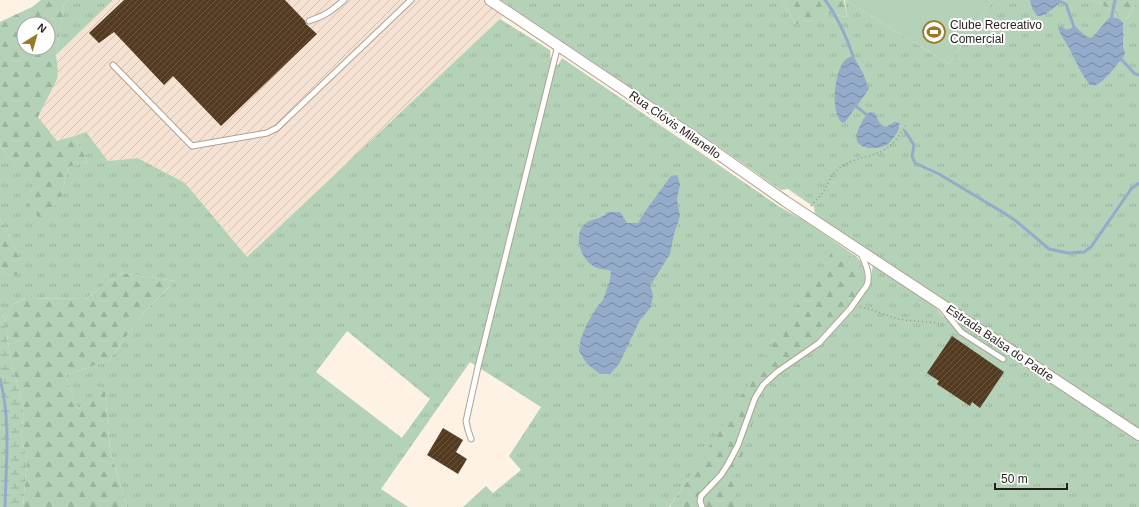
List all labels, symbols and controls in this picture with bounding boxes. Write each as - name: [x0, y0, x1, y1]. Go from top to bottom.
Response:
- north arrow: [16, 16, 56, 56]
- place label: Clube Recreativo Comercial: [950, 18, 1042, 46]
- sports icon: Clube Recreativo Comercial: [921, 19, 947, 45]
- text: N: [35, 21, 49, 35]
- street label: Rua Clóvis Milanello: [626, 88, 724, 162]
- street label: Estrada Balsa do Padre: [944, 302, 1057, 384]
- scale bar: [995, 465, 1067, 491]
- text: 50 m: [1001, 472, 1028, 486]

